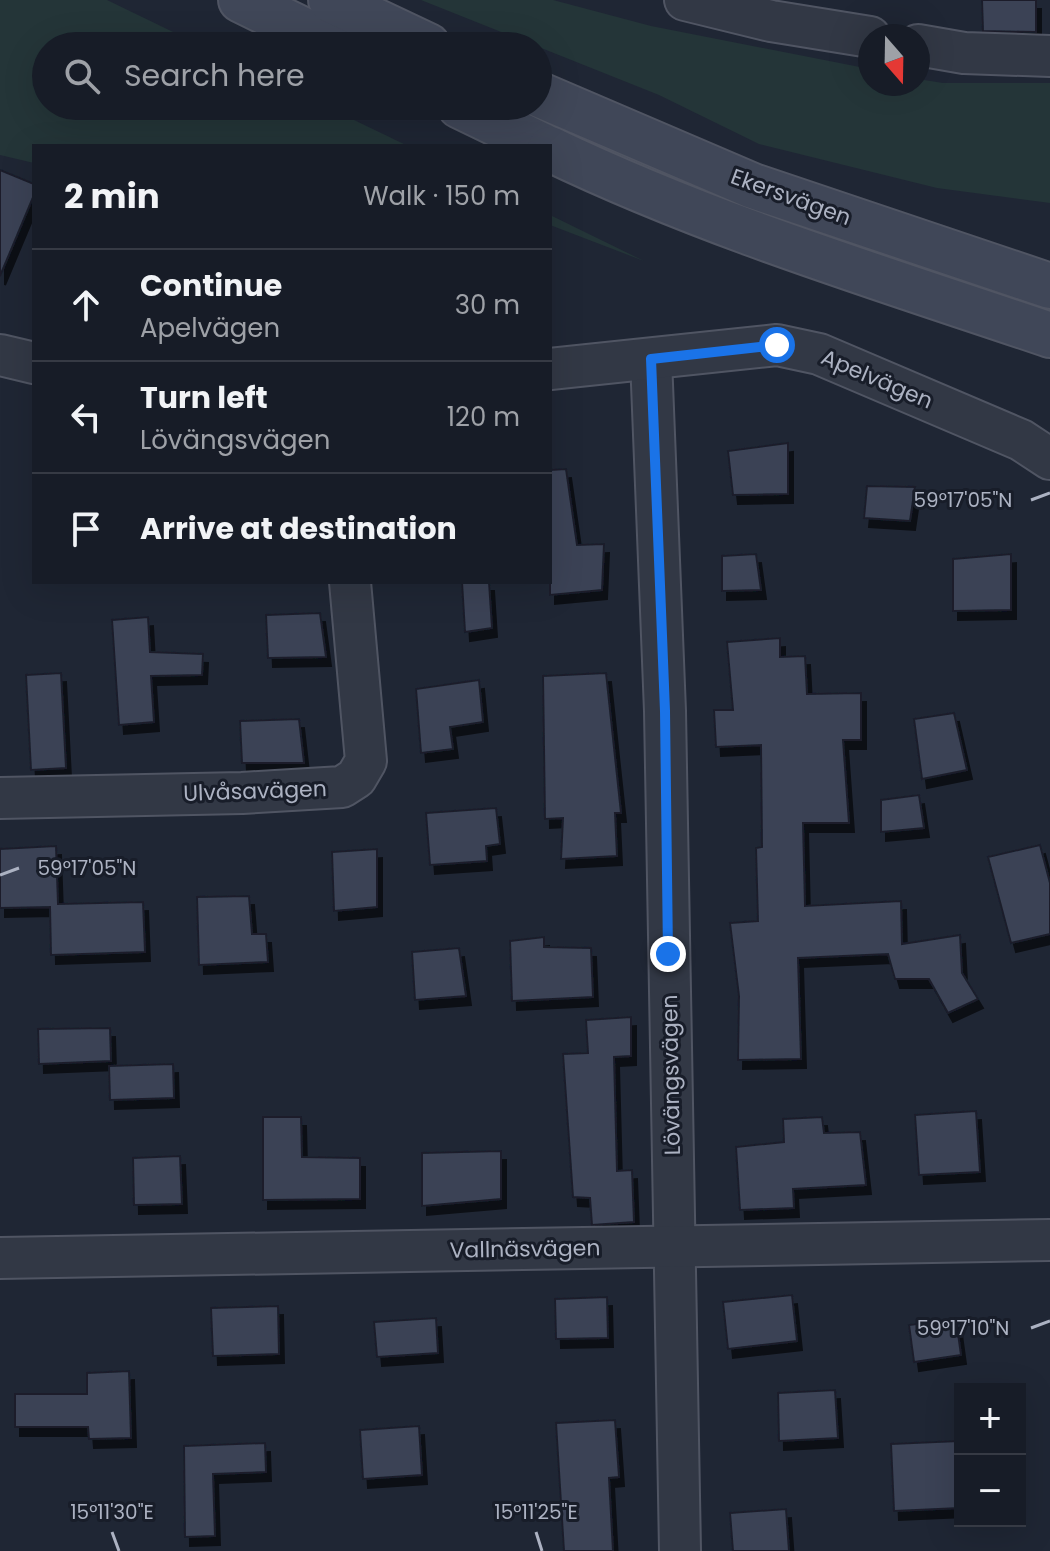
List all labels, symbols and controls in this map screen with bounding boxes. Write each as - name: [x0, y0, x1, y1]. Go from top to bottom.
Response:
- north arrow: [858, 24, 930, 96]
- search box: [32, 32, 552, 120]
- icon: search: [60, 54, 104, 98]
- text: Search here: [124, 54, 305, 97]
- street label: Ekersvägen: [727, 161, 855, 233]
- text: 2 min: [64, 172, 160, 220]
- text: Walk · 150 m: [363, 178, 520, 214]
- text: Continue: [140, 264, 282, 307]
- icon: ahead: [64, 283, 108, 327]
- text: 30 m: [455, 287, 520, 323]
- text: Apelvägen: [140, 310, 280, 346]
- route start: [759, 327, 795, 363]
- street label: Apelvägen: [816, 342, 938, 416]
- text: Turn left: [140, 376, 268, 419]
- icon: left: [64, 395, 108, 439]
- text: 120 m: [447, 399, 520, 435]
- text: Lövängsvägen: [140, 422, 330, 458]
- text: 59°17'05"N: [914, 486, 1012, 514]
- icon: arrive: [64, 507, 108, 551]
- text: Arrive at destination: [140, 507, 457, 550]
- street label: Ulvåsavägen: [183, 773, 327, 809]
- text: 59°17'05"N: [38, 854, 136, 882]
- route end: [650, 936, 686, 972]
- street label: Lövängsvägen: [654, 994, 688, 1156]
- street label: Vallnäsvägen: [449, 1232, 601, 1266]
- text: 59°17'10"N: [917, 1314, 1009, 1342]
- map controls: [954, 1383, 1026, 1527]
- button: +: [954, 1383, 1026, 1455]
- button: −: [954, 1455, 1026, 1527]
- text: 15°11'30"E: [70, 1498, 154, 1526]
- text: 15°11'25"E: [494, 1498, 578, 1526]

